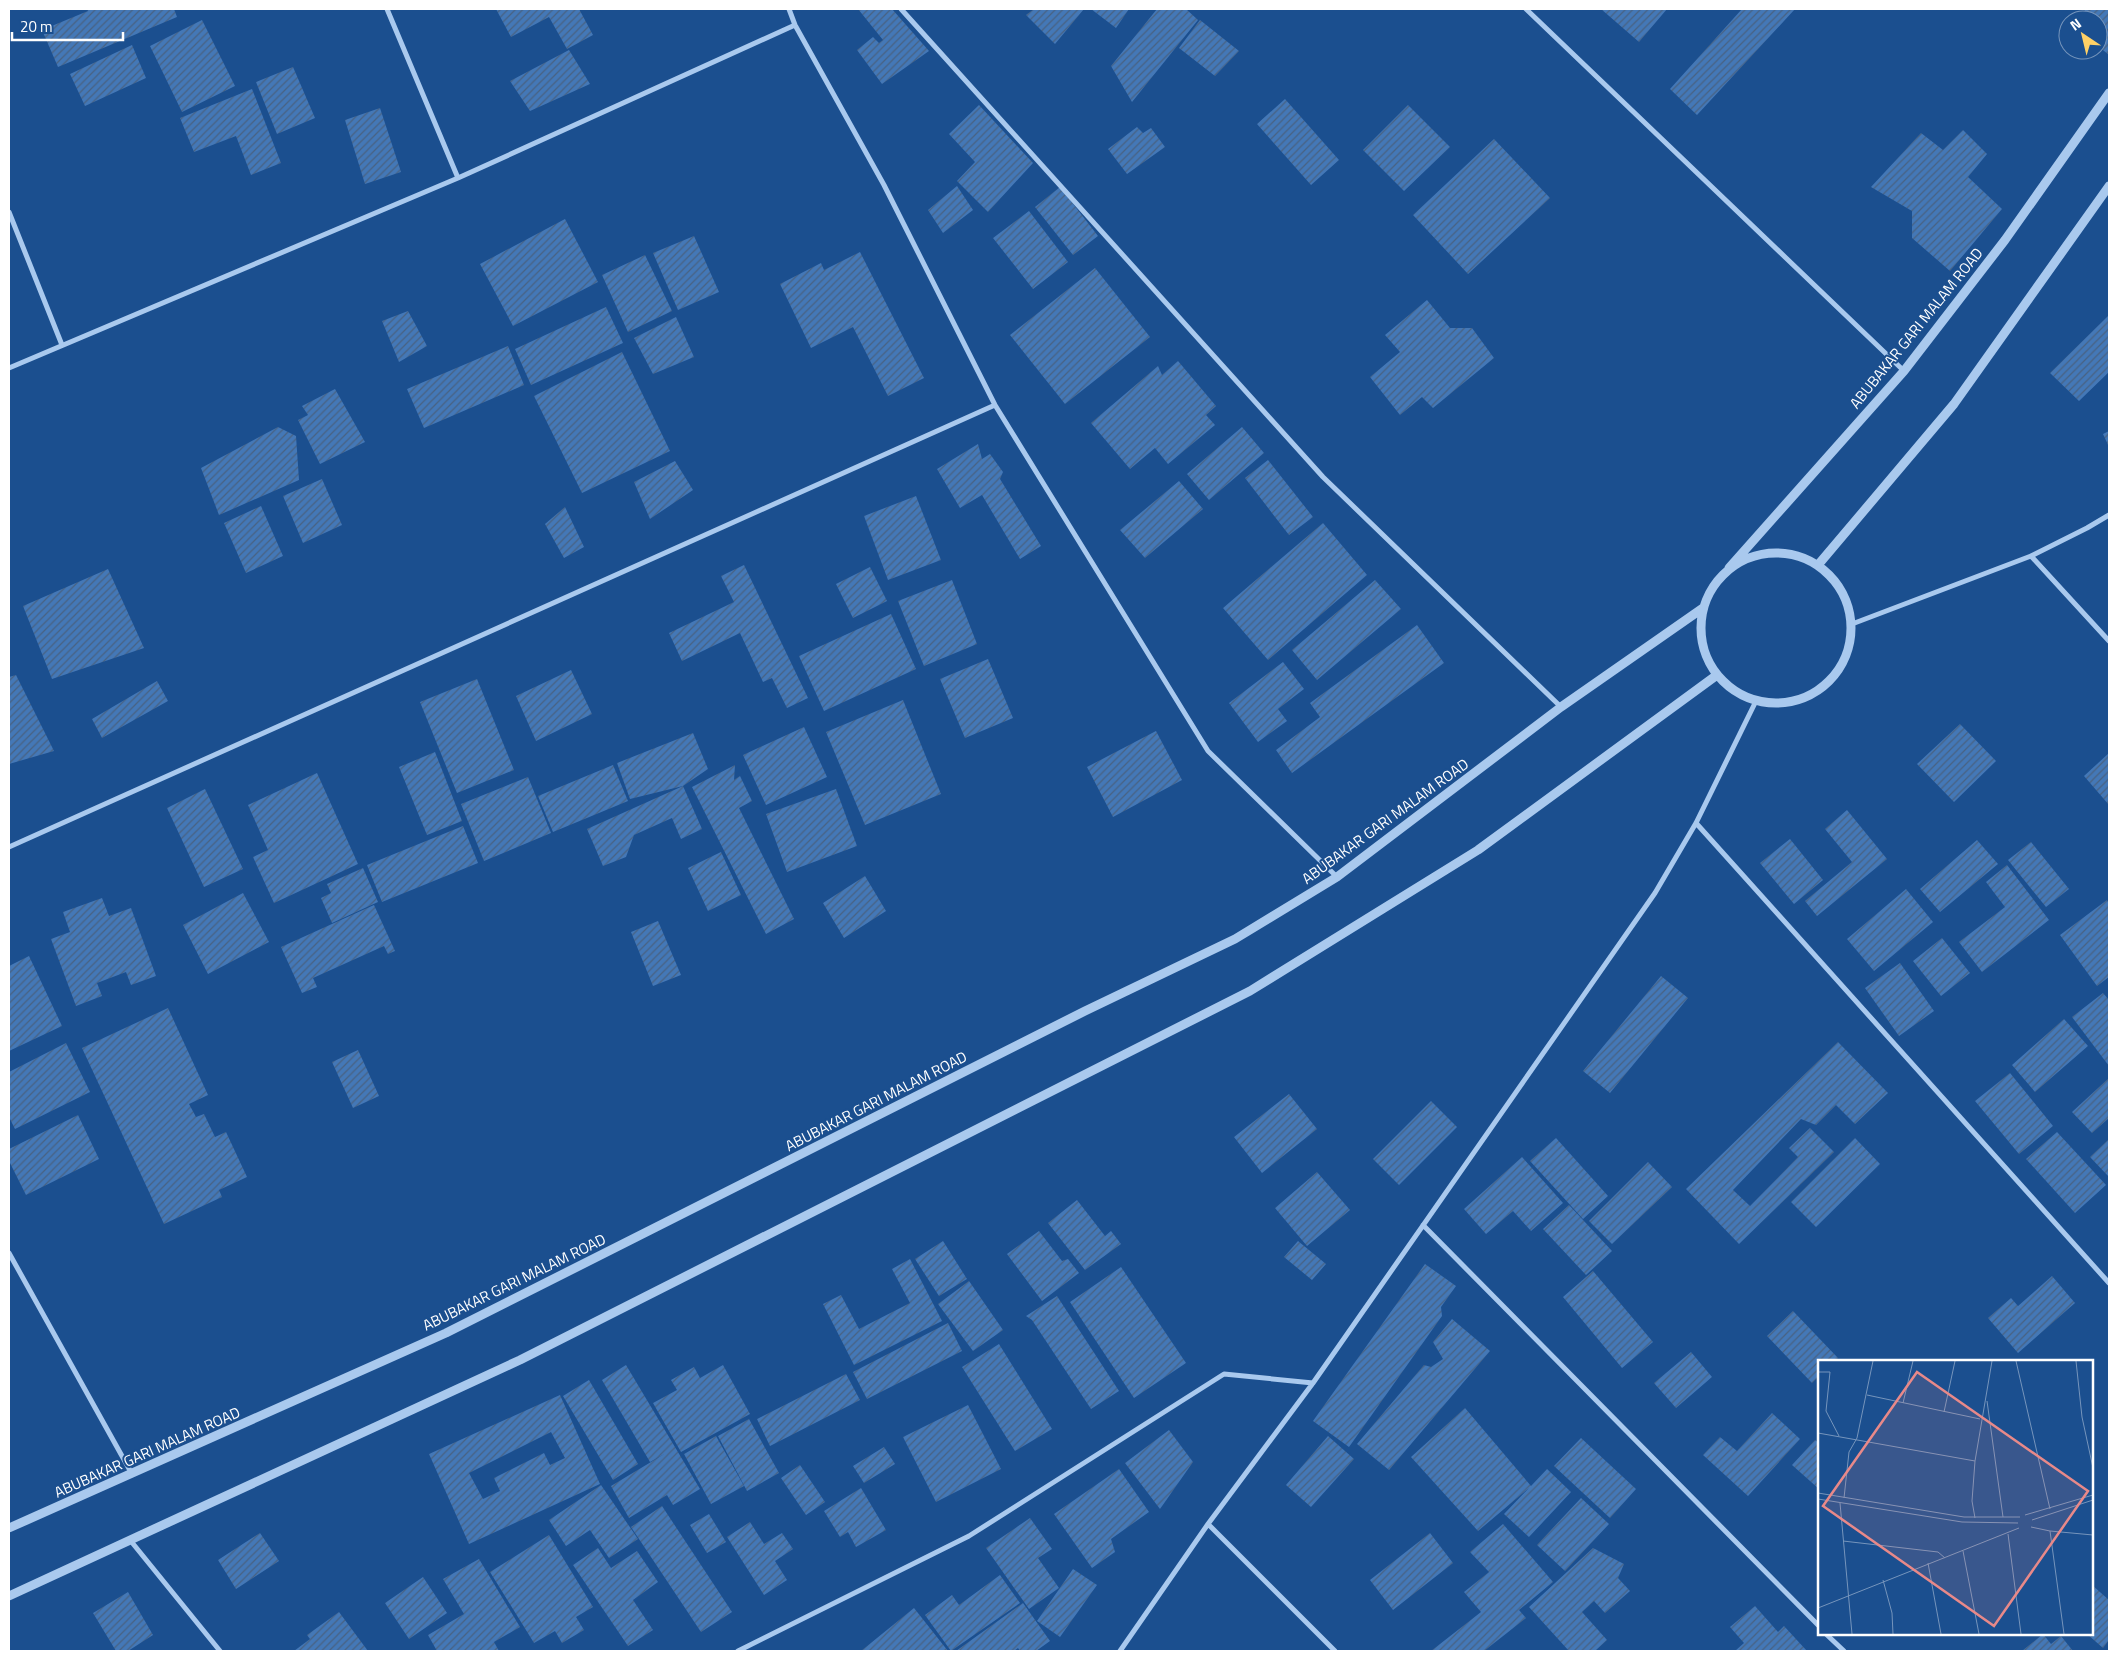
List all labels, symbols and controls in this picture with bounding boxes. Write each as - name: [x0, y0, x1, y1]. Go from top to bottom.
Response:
- scale bar: [12, 10, 124, 42]
- north arrow: [2058, 10, 2108, 60]
- text: N: [2065, 13, 2085, 35]
- text: 20 m: [20, 15, 53, 38]
- street label: ABUBAKAR GARI MALAM ROAD: [1844, 242, 1988, 414]
- street label: ABUBAKAR GARI MALAM ROAD: [1297, 752, 1473, 890]
- street label: ABUBAKAR GARI MALAM ROAD: [781, 1045, 971, 1157]
- street label: ABUBAKAR GARI MALAM ROAD: [418, 1228, 610, 1336]
- inset map: [1818, 1360, 2093, 1635]
- street label: ABUBAKAR GARI MALAM ROAD: [50, 1401, 244, 1503]

